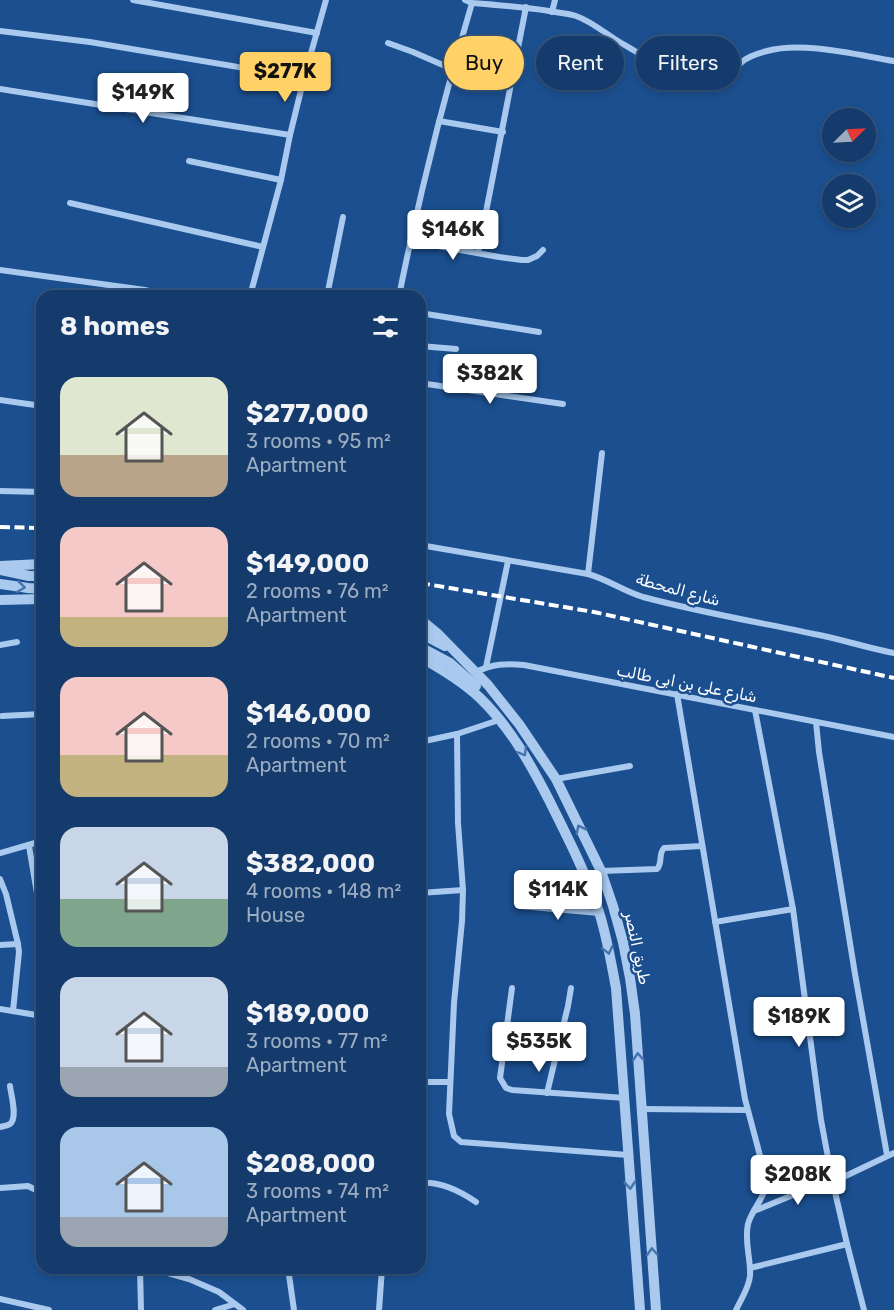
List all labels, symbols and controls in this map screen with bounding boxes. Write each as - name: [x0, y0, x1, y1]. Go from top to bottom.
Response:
- chip: Buy: [444, 36, 524, 90]
- chip: Rent: [536, 36, 624, 90]
- chip: Filters: [636, 36, 740, 90]
- pin: $277K: [243, 52, 327, 103]
- text: $277K: [254, 59, 316, 83]
- pin: $149K: [101, 73, 185, 124]
- text: $149K: [112, 80, 174, 104]
- north arrow: [822, 108, 876, 162]
- map controls: [822, 108, 876, 228]
- button: layers: [822, 174, 876, 228]
- pin: $146K: [411, 210, 495, 261]
- text: $146K: [421, 217, 485, 241]
- icon: filters: [369, 310, 402, 343]
- text: 8 homes: [60, 311, 170, 342]
- pin: $382K: [448, 354, 532, 405]
- text: $382K: [457, 361, 523, 385]
- text: $277,000: [246, 398, 369, 429]
- icon: home: [108, 401, 180, 473]
- text: 3 rooms · 95 m²: [246, 429, 391, 453]
- text: Apartment: [246, 453, 347, 477]
- text: $149,000: [246, 548, 369, 579]
- icon: home: [108, 551, 180, 623]
- street label: شارع المحطة: [633, 569, 722, 612]
- text: 2 rooms · 76 m²: [246, 579, 389, 603]
- one-way arrow: [16, 581, 25, 593]
- text: Apartment: [246, 603, 347, 627]
- street label: شارع على بن ابى طالب: [615, 661, 759, 708]
- text: $146,000: [246, 698, 371, 729]
- icon: home: [108, 701, 180, 773]
- text: 2 rooms · 70 m²: [246, 729, 390, 753]
- one-way arrow: [515, 746, 527, 756]
- text: Apartment: [246, 753, 347, 777]
- one-way arrow: [576, 825, 588, 836]
- text: $382,000: [246, 848, 375, 879]
- icon: home: [108, 851, 180, 923]
- pin: $114K: [516, 870, 600, 921]
- text: $114K: [528, 877, 588, 901]
- text: 4 rooms · 148 m²: [246, 879, 401, 903]
- text: House: [246, 903, 305, 927]
- street label: طريق النصر: [619, 909, 655, 987]
- one-way arrow: [601, 944, 614, 954]
- pin: $189K: [757, 997, 841, 1048]
- text: $189,000: [246, 998, 369, 1029]
- icon: home: [108, 1001, 180, 1073]
- text: $189K: [768, 1004, 830, 1028]
- pin: $535K: [497, 1022, 581, 1073]
- text: 3 rooms · 77 m²: [246, 1029, 388, 1053]
- text: $535K: [506, 1029, 572, 1053]
- text: Apartment: [246, 1053, 347, 1077]
- one-way arrow: [632, 1053, 645, 1062]
- text: $208,000: [246, 1148, 376, 1179]
- icon: home: [108, 1151, 180, 1223]
- pin: $208K: [756, 1155, 840, 1206]
- text: $208K: [765, 1162, 831, 1186]
- text: 3 rooms · 74 m²: [246, 1179, 389, 1203]
- one-way arrow: [623, 1181, 636, 1190]
- text: Apartment: [246, 1203, 347, 1227]
- one-way arrow: [646, 1247, 659, 1256]

